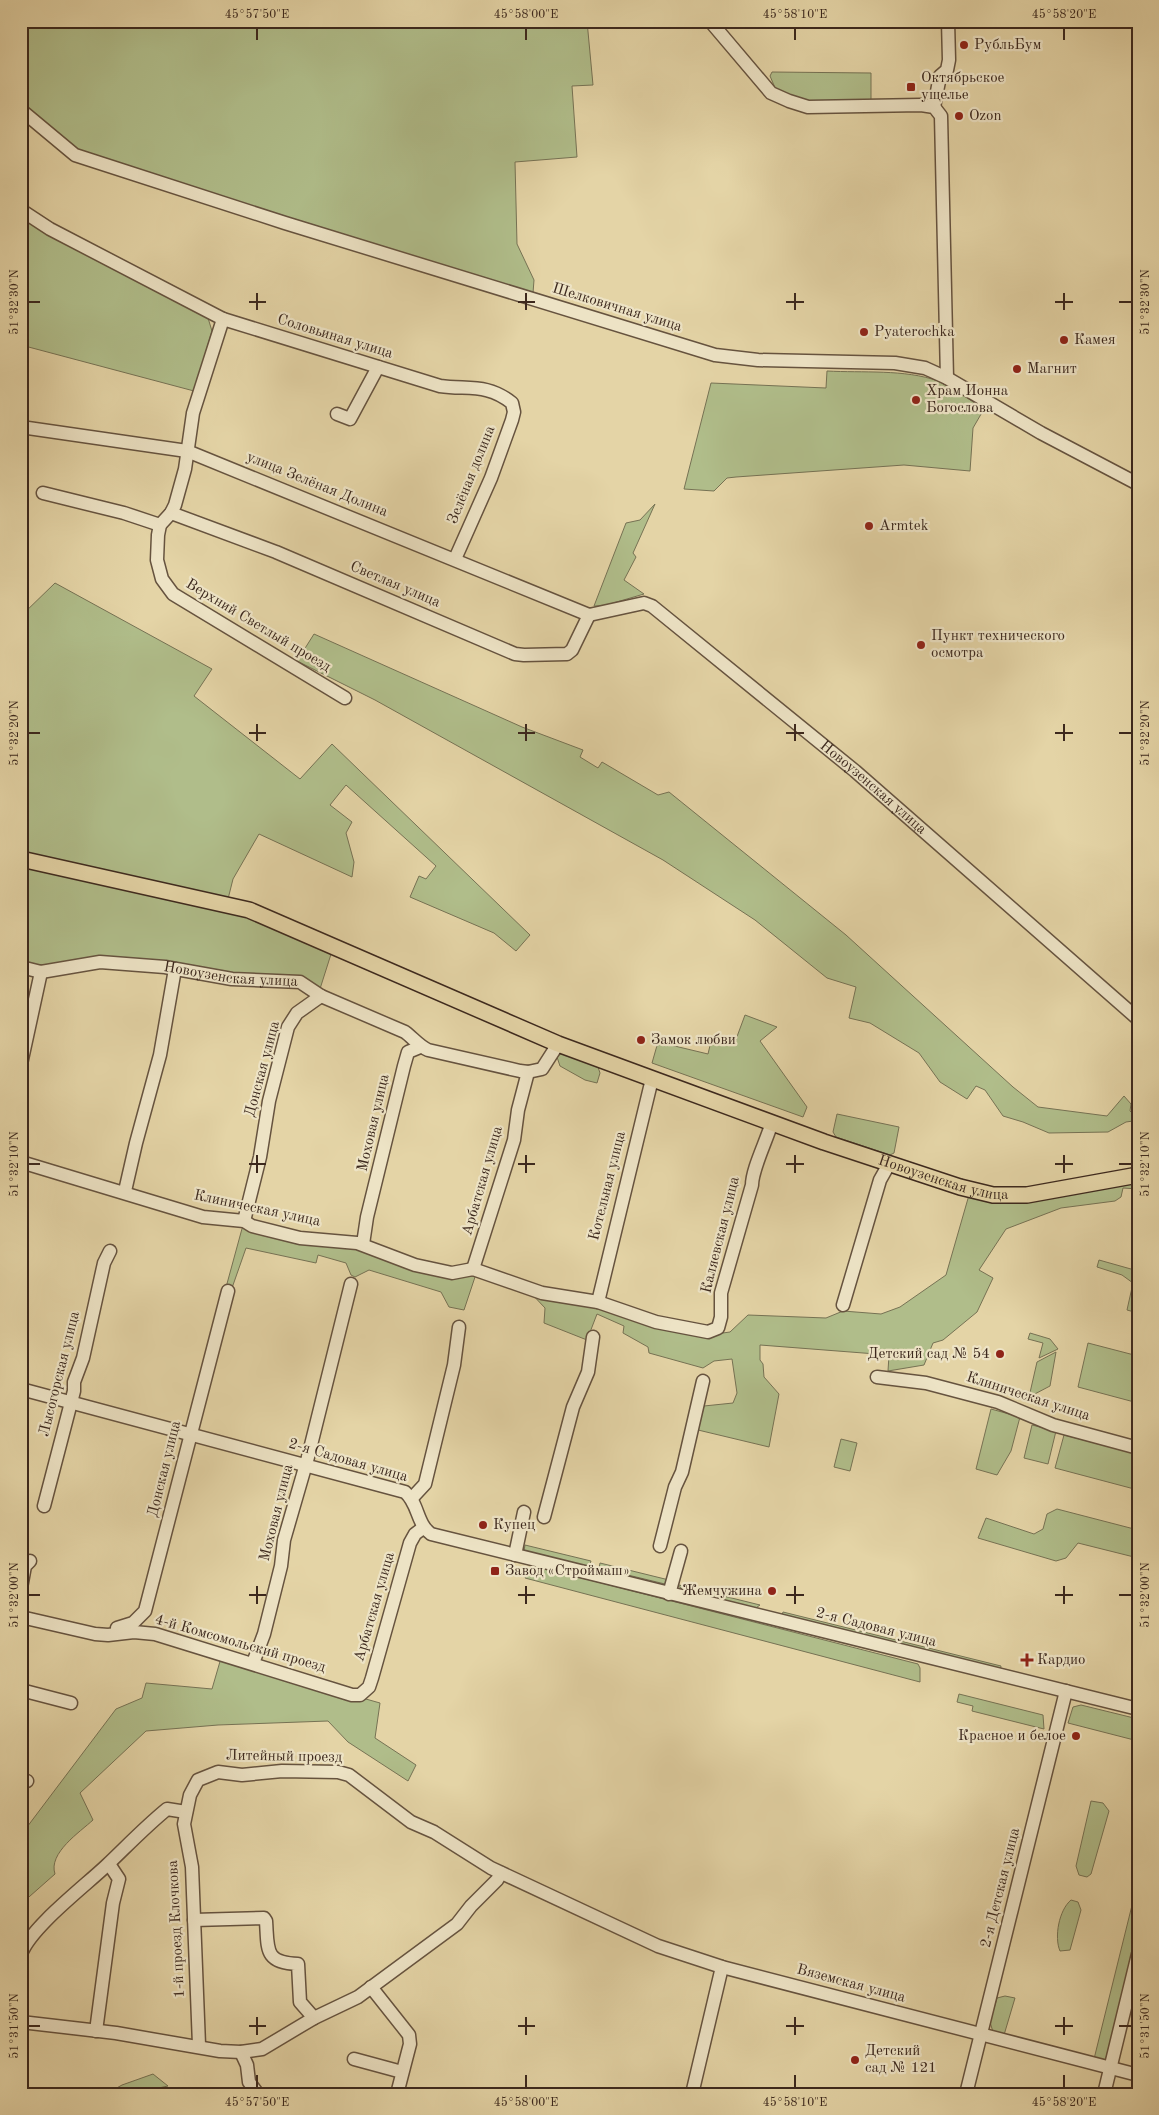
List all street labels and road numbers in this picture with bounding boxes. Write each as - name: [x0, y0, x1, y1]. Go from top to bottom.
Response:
- street label: Шелковичная улица: [550, 281, 684, 335]
- street label: Соловьиная улица: [275, 312, 395, 362]
- street label: Зелёная долина: [445, 423, 499, 526]
- street label: улица Зелёная Долина: [244, 450, 390, 520]
- street label: Светлая улица: [348, 559, 443, 611]
- street label: Верхний Светлый проезд: [183, 577, 334, 675]
- street label: Новоузенская улица: [817, 738, 930, 838]
- street label: Новоузенская улица: [162, 959, 299, 989]
- street label: Донская улица: [243, 1019, 283, 1119]
- street label: Моховая улица: [355, 1072, 393, 1173]
- street label: Арбатская улица: [460, 1124, 506, 1237]
- street label: Котельная улица: [587, 1129, 629, 1242]
- street label: Новоузенская улица: [876, 1153, 1009, 1203]
- street label: Каляевская улица: [699, 1175, 743, 1295]
- street label: Клиническая улица: [192, 1188, 322, 1230]
- street label: Лысогорская улица: [37, 1309, 83, 1438]
- street label: Клиническая улица: [964, 1370, 1092, 1424]
- street label: Донская улица: [146, 1419, 184, 1519]
- street label: 2-я Садовая улица: [287, 1437, 410, 1485]
- street label: Моховая улица: [258, 1462, 296, 1563]
- street label: Арбатская улица: [352, 1550, 398, 1663]
- street label: 2-я Садовая улица: [814, 1606, 938, 1650]
- street label: 4-й Комсомольский проезд: [153, 1612, 328, 1676]
- street label: Литейный проезд: [226, 1748, 343, 1766]
- street label: 2-я Детская улица: [979, 1826, 1023, 1950]
- street label: 1-й проезд Клочкова: [166, 1859, 188, 1998]
- street label: Вяземская улица: [795, 1962, 908, 2006]

